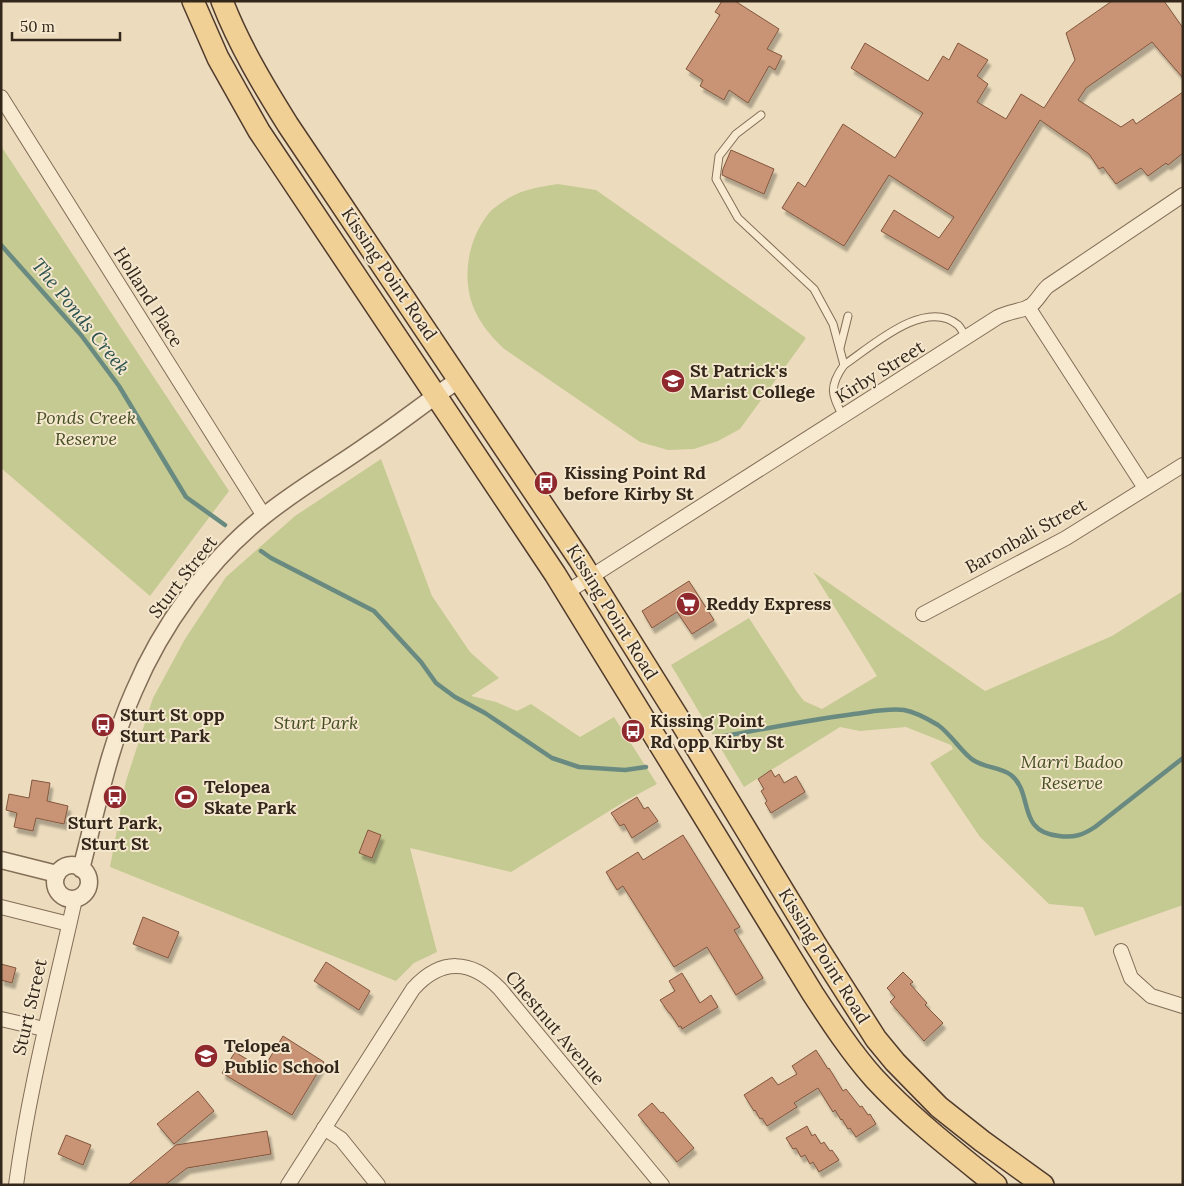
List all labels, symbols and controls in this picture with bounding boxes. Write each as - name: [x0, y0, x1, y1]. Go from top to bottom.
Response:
- scale bar: [12, 10, 120, 42]
- text: 50 m: [20, 17, 55, 36]
- street label: Kissing Point Road: [336, 203, 442, 345]
- street label: Holland Place: [108, 242, 188, 351]
- water label: The Ponds Creek: [27, 253, 135, 379]
- street label: Kirby Street: [831, 335, 929, 408]
- place label: St Patrick's Marist College: [690, 359, 816, 403]
- school or university icon: St Patrick's Marist College: [660, 368, 686, 394]
- park label: Ponds Creek Reserve: [36, 406, 136, 450]
- place label: Kissing Point Rd before Kirby St: [563, 461, 706, 505]
- bus stop icon: Kissing Point Rd before Kirby St: [533, 470, 559, 496]
- street label: Baronbali Street: [961, 493, 1090, 578]
- street label: Sturt Street: [143, 531, 222, 623]
- street label: Kissing Point Road: [562, 540, 663, 684]
- supermarket icon: Reddy Express: [675, 591, 701, 617]
- place label: Reddy Express: [706, 592, 832, 615]
- place label: Sturt St opp Sturt Park: [120, 703, 225, 747]
- place label: Kissing Point Rd opp Kirby St: [650, 709, 785, 753]
- park label: Sturt Park: [274, 711, 358, 734]
- bus stop icon: Sturt St opp Sturt Park: [90, 712, 116, 738]
- bus stop icon: Kissing Point Rd opp Kirby St: [620, 718, 646, 744]
- park label: Marri Badoo Reserve: [1021, 750, 1123, 794]
- place label: Telopea Skate Park: [204, 775, 297, 819]
- bus stop icon: Sturt Park, Sturt St: [102, 784, 128, 810]
- sports icon: Telopea Skate Park: [173, 784, 199, 810]
- place label: Sturt Park, Sturt St: [68, 811, 162, 855]
- street label: Kissing Point Road: [774, 884, 875, 1028]
- street label: Sturt Street: [7, 956, 52, 1057]
- street label: Chestnut Avenue: [501, 966, 610, 1090]
- place label: Telopea Public School: [224, 1034, 340, 1078]
- school or university icon: Telopea Public School: [193, 1043, 219, 1069]

